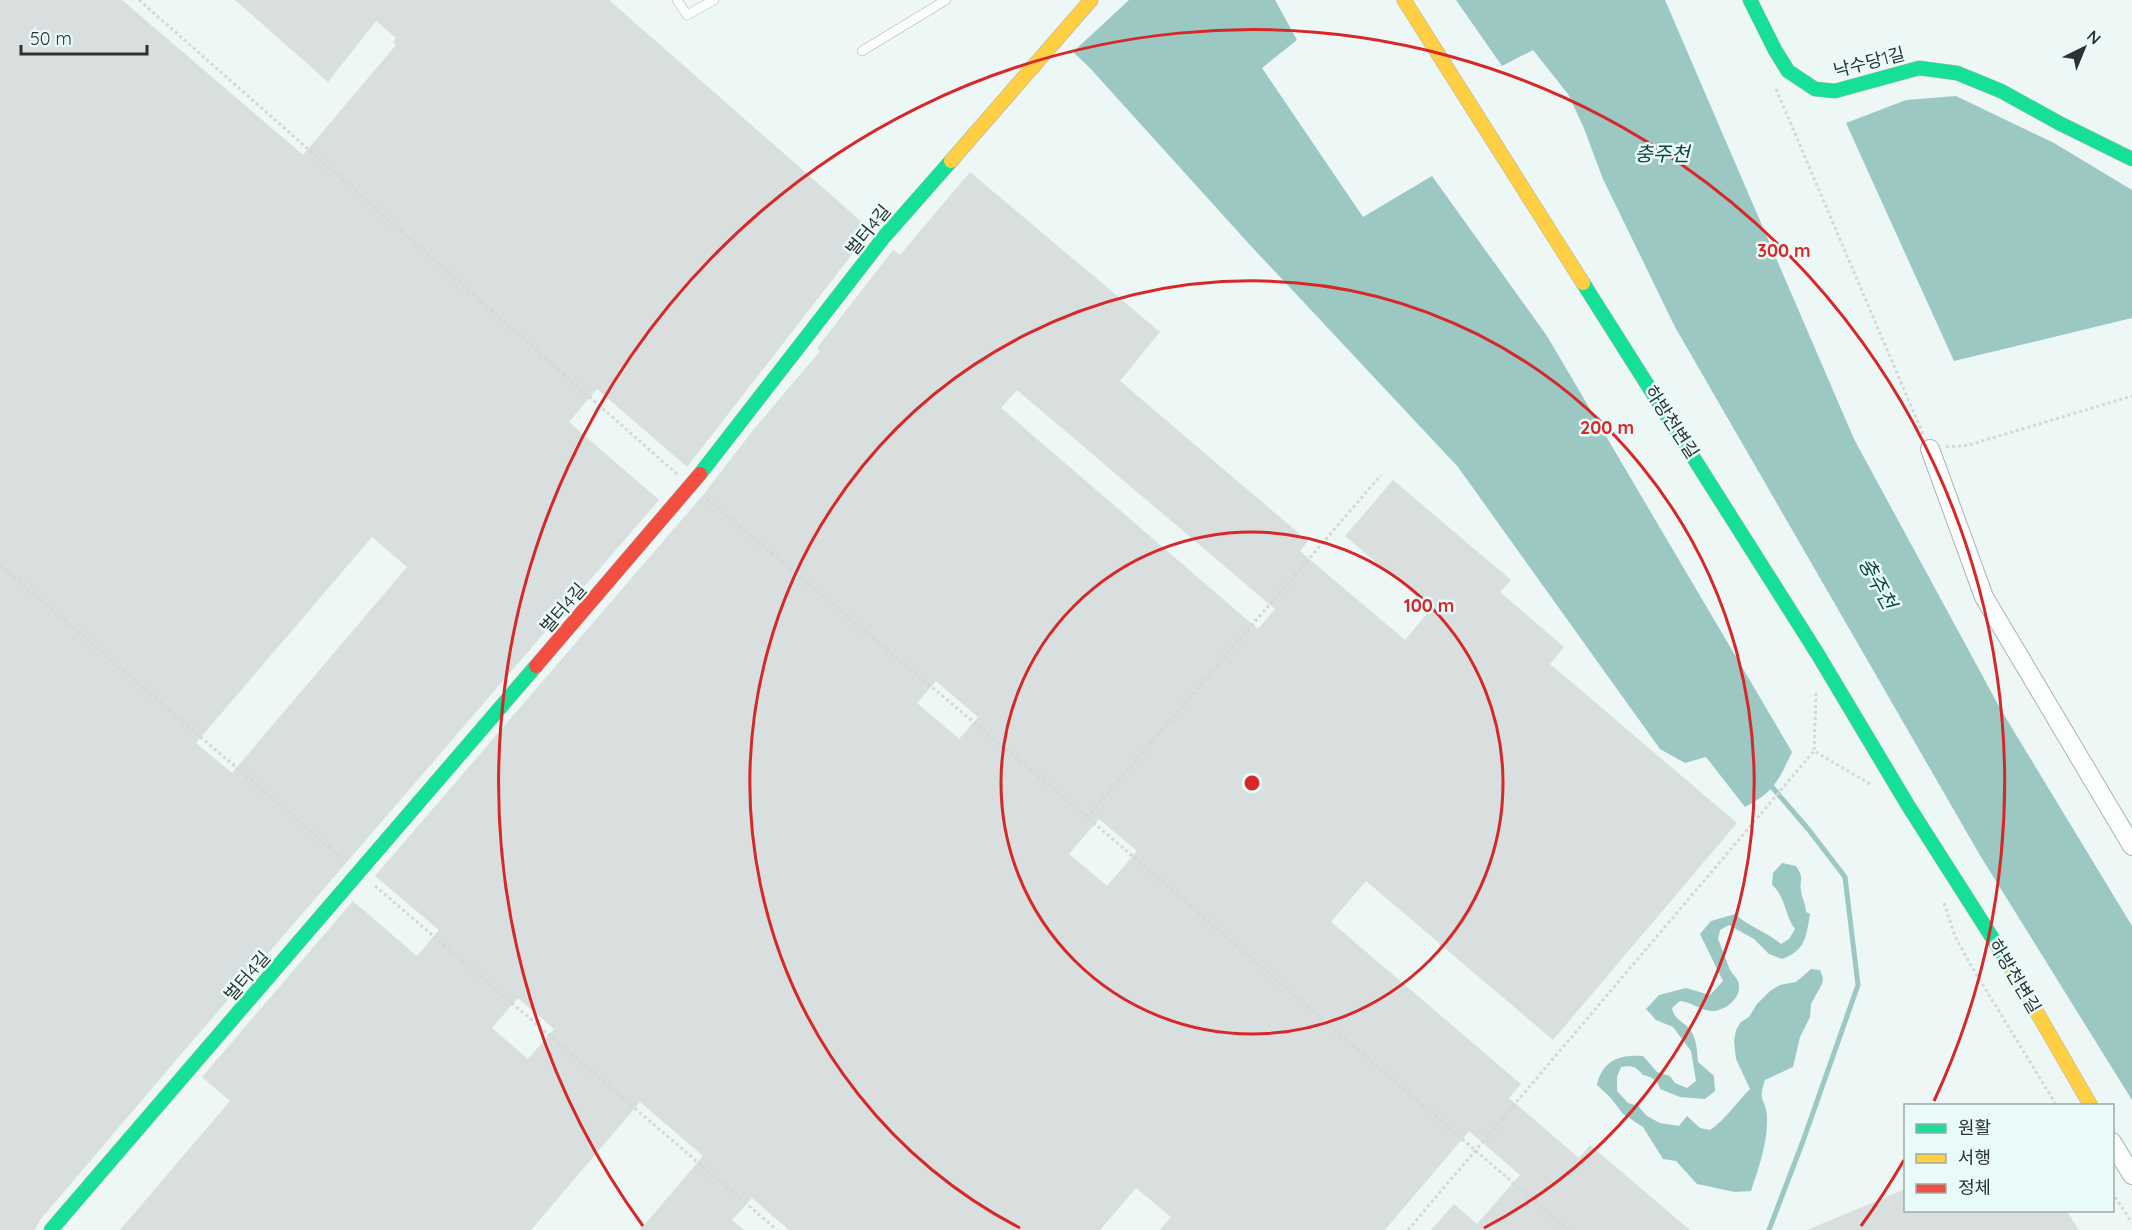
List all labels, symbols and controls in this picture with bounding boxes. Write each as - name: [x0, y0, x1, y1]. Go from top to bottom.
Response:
- scale bar: [21, 18, 147, 56]
- north arrow: [2054, 18, 2114, 78]
- text: N: [2083, 26, 2105, 48]
- text: 50 m: [30, 27, 72, 50]
- street label: 낙수당1길: [1831, 42, 1907, 82]
- water label: 충주천: [1634, 141, 1692, 166]
- street label: 벌터4길: [840, 200, 896, 260]
- text: 300 m: [1757, 239, 1811, 262]
- street label: 하방천변길: [1640, 381, 1704, 463]
- text: 200 m: [1580, 416, 1634, 439]
- water label: 충주천: [1854, 553, 1904, 615]
- street label: 벌터4길: [535, 578, 591, 638]
- text: 100 m: [1404, 594, 1454, 617]
- centre of rings: [1242, 773, 1262, 793]
- street label: 하방천변길: [1984, 935, 2046, 1017]
- street label: 벌터4길: [219, 946, 275, 1006]
- legend: [1904, 1104, 2114, 1212]
- text: 원활: [1958, 1116, 1991, 1139]
- text: 서행: [1958, 1146, 1991, 1169]
- text: 정체: [1958, 1176, 1991, 1199]

